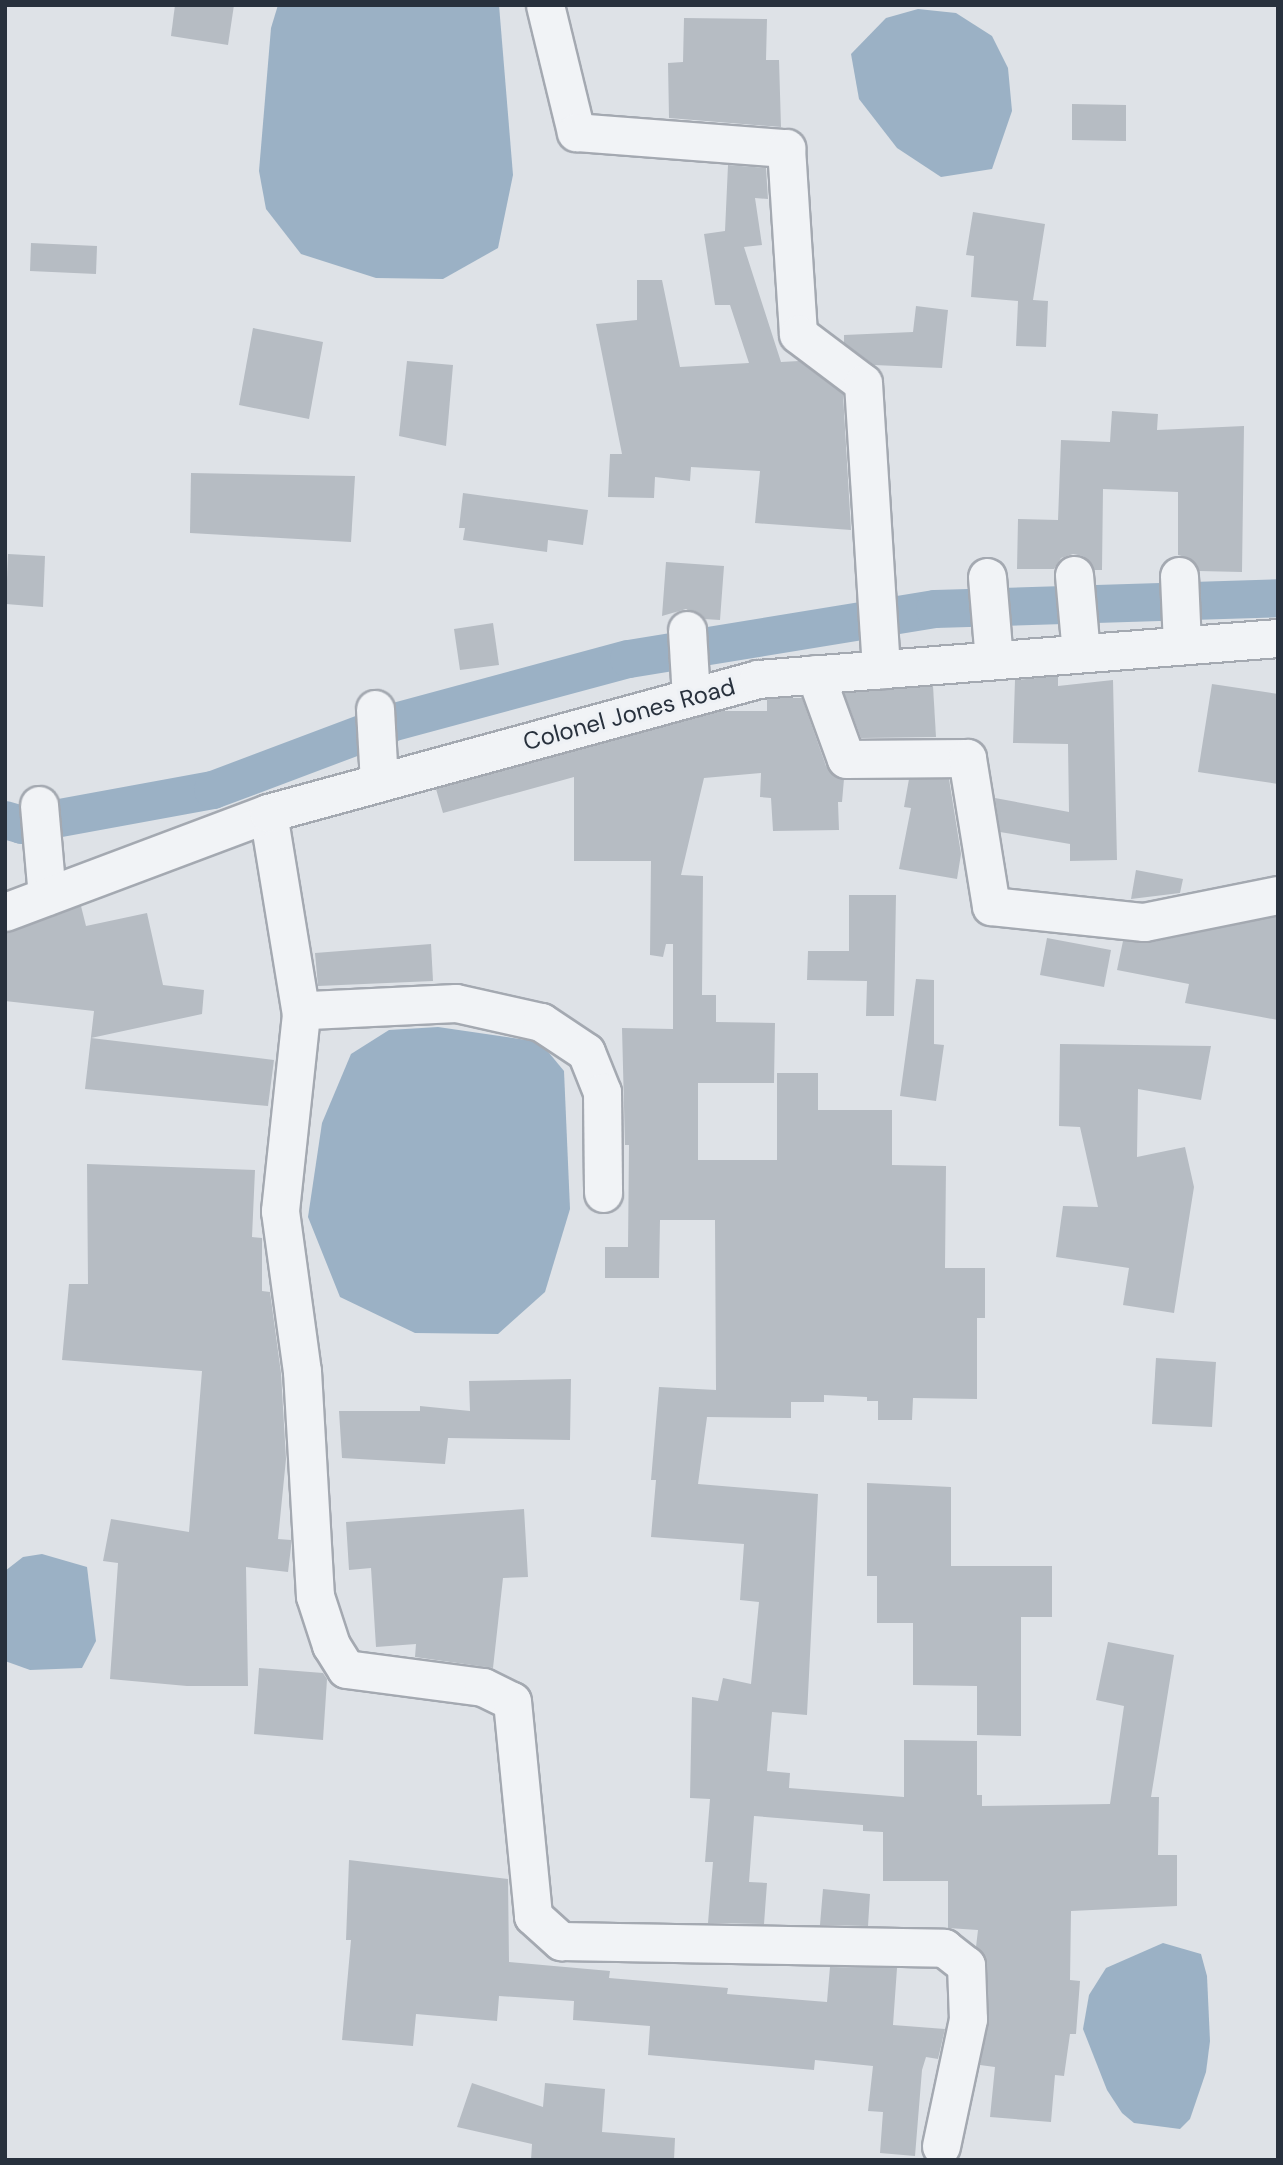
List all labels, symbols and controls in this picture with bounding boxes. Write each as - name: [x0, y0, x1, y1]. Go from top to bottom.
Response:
- street label: Colonel Jones Road: [520, 672, 738, 756]

